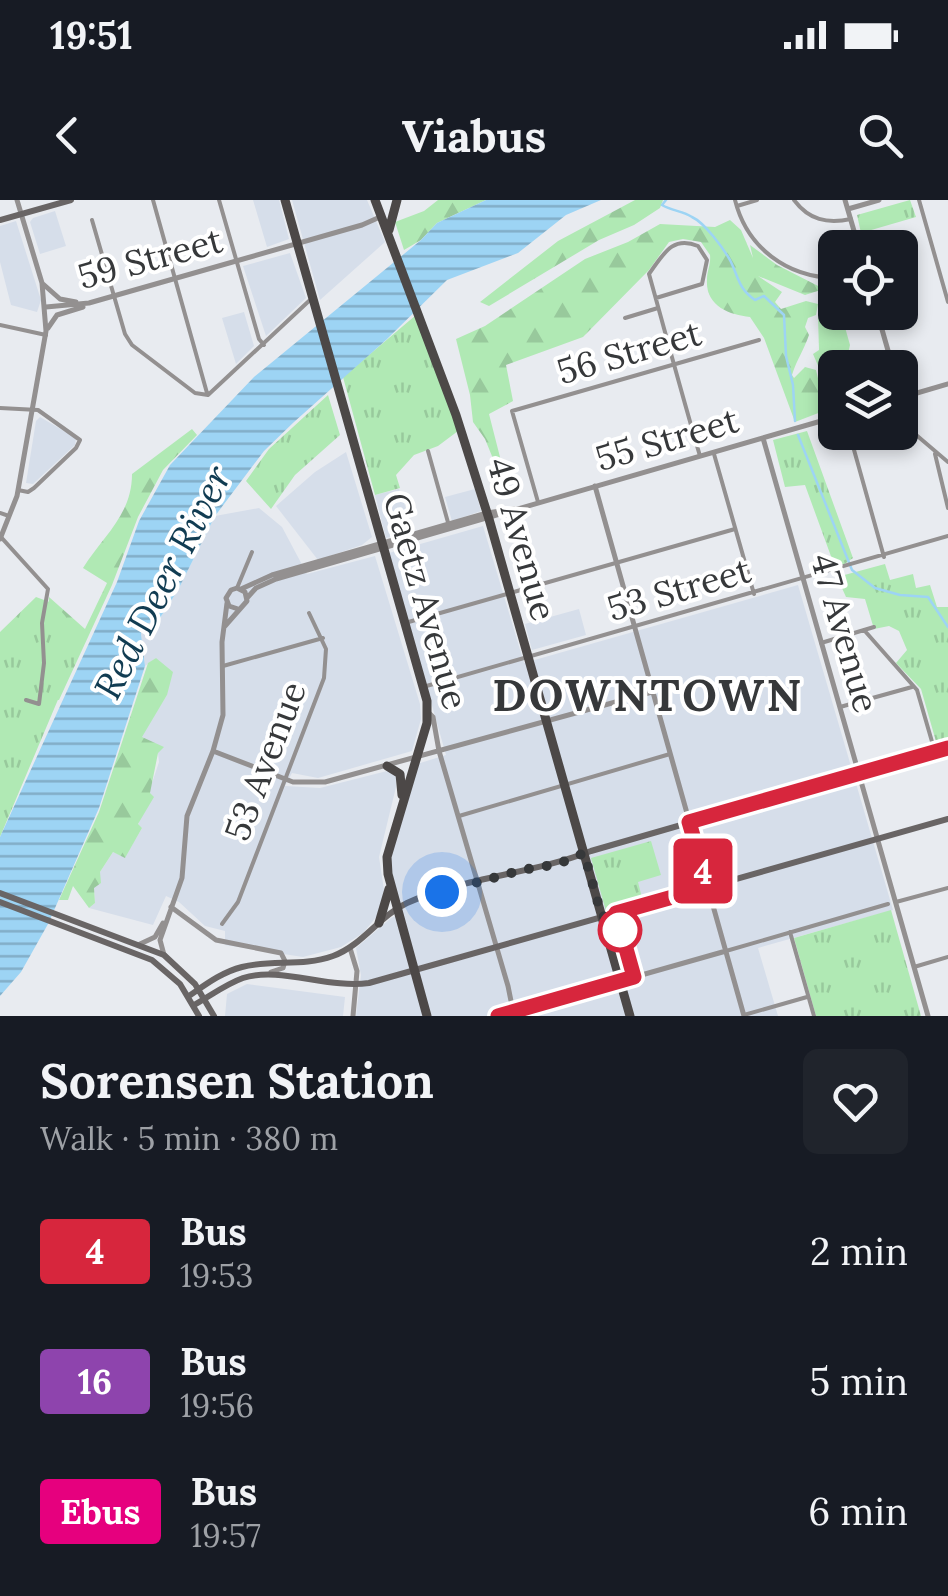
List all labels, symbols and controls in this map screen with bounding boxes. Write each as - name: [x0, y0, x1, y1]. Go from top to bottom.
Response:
- text: 19:51: [50, 11, 133, 59]
- text: Viabus: [402, 107, 546, 164]
- icon: back: [40, 108, 95, 163]
- icon: search: [853, 108, 908, 163]
- street label: 59 Street: [73, 217, 228, 299]
- map controls: [818, 230, 918, 450]
- button: locate: [818, 230, 918, 330]
- street label: 56 Street: [552, 310, 707, 394]
- button: layers: [818, 350, 918, 450]
- street label: 55 Street: [590, 397, 744, 481]
- street label: 49 Avenue: [477, 452, 567, 626]
- water label: Red Deer River: [83, 457, 242, 707]
- street label: Gaetz Avenue: [374, 488, 478, 714]
- street label: 53 Street: [602, 547, 756, 631]
- street label: 47 Avenue: [801, 548, 889, 718]
- district label: DOWNTOWN: [492, 666, 804, 723]
- street label: 53 Avenue: [214, 675, 316, 847]
- line badge: 4: [670, 838, 736, 904]
- text: 4: [693, 849, 713, 894]
- your location: [417, 867, 467, 917]
- unlabelled marker: [599, 909, 641, 951]
- button: heart: [803, 1049, 908, 1154]
- text: Sorensen Station: [40, 1050, 434, 1111]
- text: Walk · 5 min · 380 m: [40, 1118, 338, 1159]
- text: Bus: [180, 1207, 247, 1255]
- text: 2 min: [810, 1227, 908, 1275]
- text: 4: [85, 1229, 105, 1274]
- text: 19:53: [180, 1255, 253, 1296]
- text: Bus: [180, 1337, 247, 1385]
- text: 5 min: [810, 1357, 908, 1405]
- text: 16: [78, 1359, 112, 1404]
- text: 19:56: [180, 1385, 254, 1426]
- text: Bus: [191, 1467, 257, 1515]
- text: 6 min: [808, 1487, 908, 1535]
- text: Ebus: [60, 1489, 141, 1534]
- text: 19:57: [191, 1515, 261, 1556]

